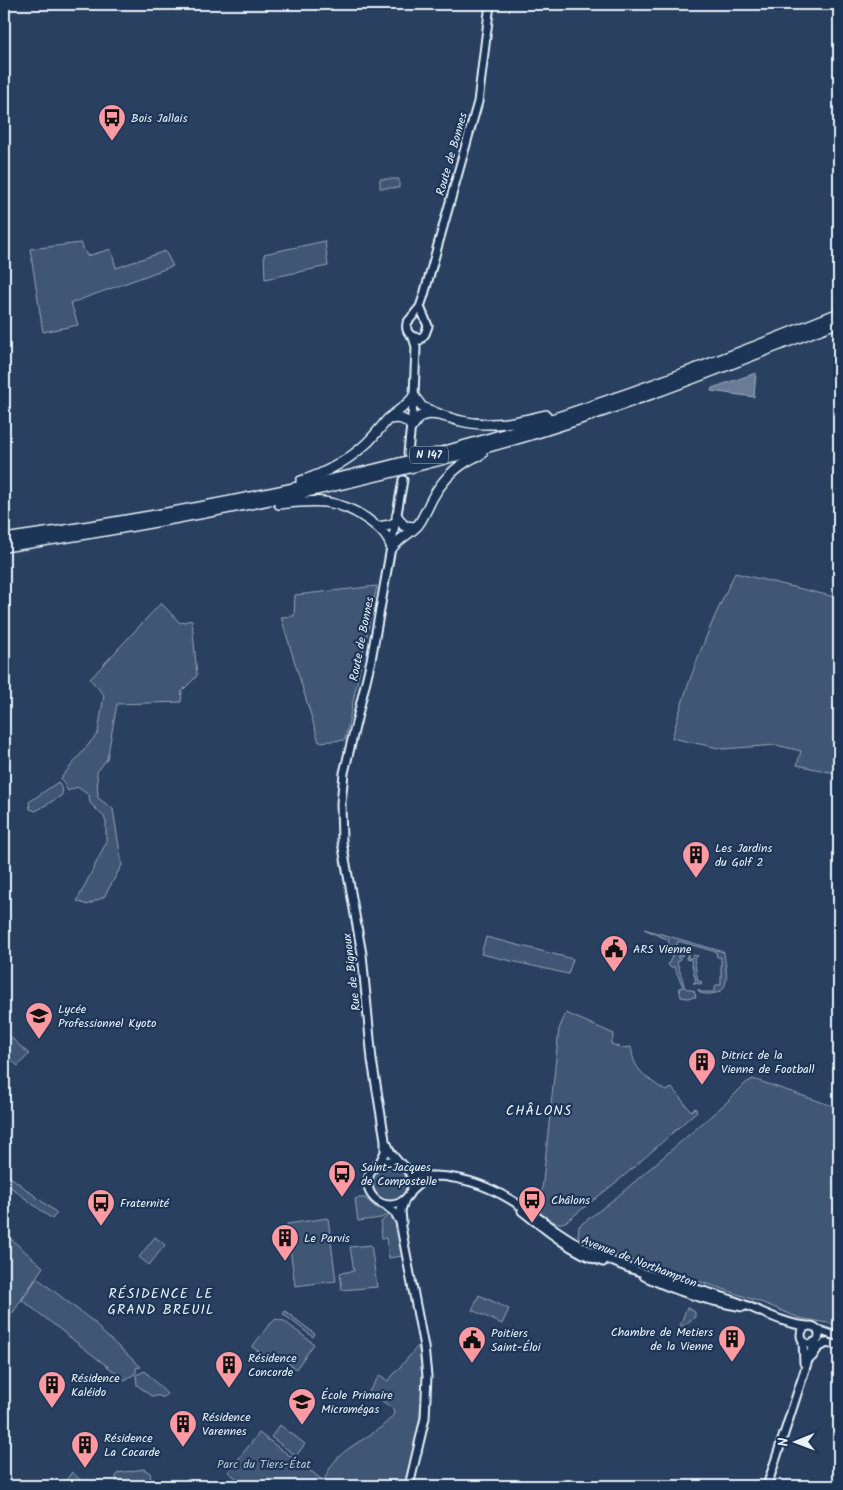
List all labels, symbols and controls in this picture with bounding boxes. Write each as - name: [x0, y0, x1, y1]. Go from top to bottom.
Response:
- bus stop icon: Bois Jallais: [97, 103, 127, 142]
- place label: Bois Jallais: [131, 109, 188, 128]
- street label: Route de Bonnes: [431, 110, 473, 198]
- road number: N 147: [410, 446, 448, 464]
- street label: Route de Bonnes: [345, 595, 379, 683]
- place label: Les Jardins du Golf 2: [715, 839, 772, 872]
- building icon: Les Jardins du Golf 2: [681, 840, 711, 879]
- street label: Rue de Bignoux: [338, 931, 366, 1012]
- public building icon: ARS Vienne: [599, 934, 629, 973]
- place label: ARS Vienne: [633, 940, 692, 959]
- place label: Lycée Professionnel Kyoto: [58, 1000, 157, 1033]
- school or university icon: Lycée Professionnel Kyoto: [24, 1001, 54, 1040]
- place label: Ditrict de la Vienne de Football: [721, 1046, 815, 1079]
- building icon: Ditrict de la Vienne de Football: [687, 1047, 717, 1086]
- district label: CHÂLONS: [506, 1100, 572, 1122]
- place label: Saint-Jacques de Compostelle: [361, 1158, 438, 1191]
- bus stop icon: Saint-Jacques de Compostelle: [327, 1159, 357, 1198]
- bus stop icon: Châlons: [517, 1185, 547, 1224]
- bus stop icon: Fraternité: [86, 1188, 116, 1227]
- place label: Châlons: [551, 1191, 590, 1210]
- place label: Fraternité: [120, 1194, 170, 1213]
- building icon: Le Parvis: [270, 1223, 300, 1262]
- place label: Le Parvis: [304, 1229, 350, 1248]
- street label: Avenue de Northampton: [578, 1231, 700, 1293]
- district label: RÉSIDENCE LE GRAND BREUIL: [107, 1283, 215, 1321]
- place label: Chambre de Metiers de la Vienne: [611, 1323, 714, 1356]
- place label: Poitiers Saint-Éloi: [491, 1324, 542, 1357]
- building icon: Chambre de Metiers de la Vienne: [717, 1324, 747, 1363]
- public building icon: Poitiers Saint-Éloi: [457, 1325, 487, 1364]
- place label: Résidence Concorde: [248, 1349, 297, 1382]
- building icon: Résidence Concorde: [214, 1350, 244, 1389]
- place label: Résidence Kaléido: [71, 1369, 120, 1402]
- building icon: Résidence Kaléido: [37, 1370, 67, 1409]
- place label: École Primaire Micromégas: [321, 1386, 393, 1419]
- school or university icon: École Primaire Micromégas: [287, 1387, 317, 1426]
- place label: Résidence Varennes: [202, 1408, 251, 1441]
- building icon: Résidence Varennes: [168, 1409, 198, 1448]
- north arrow: [770, 1418, 820, 1468]
- place label: Résidence La Cocarde: [104, 1429, 161, 1462]
- building icon: Résidence La Cocarde: [70, 1430, 100, 1469]
- text: N: [773, 1437, 795, 1447]
- park label: Parc du Tiers-État: [217, 1455, 311, 1474]

